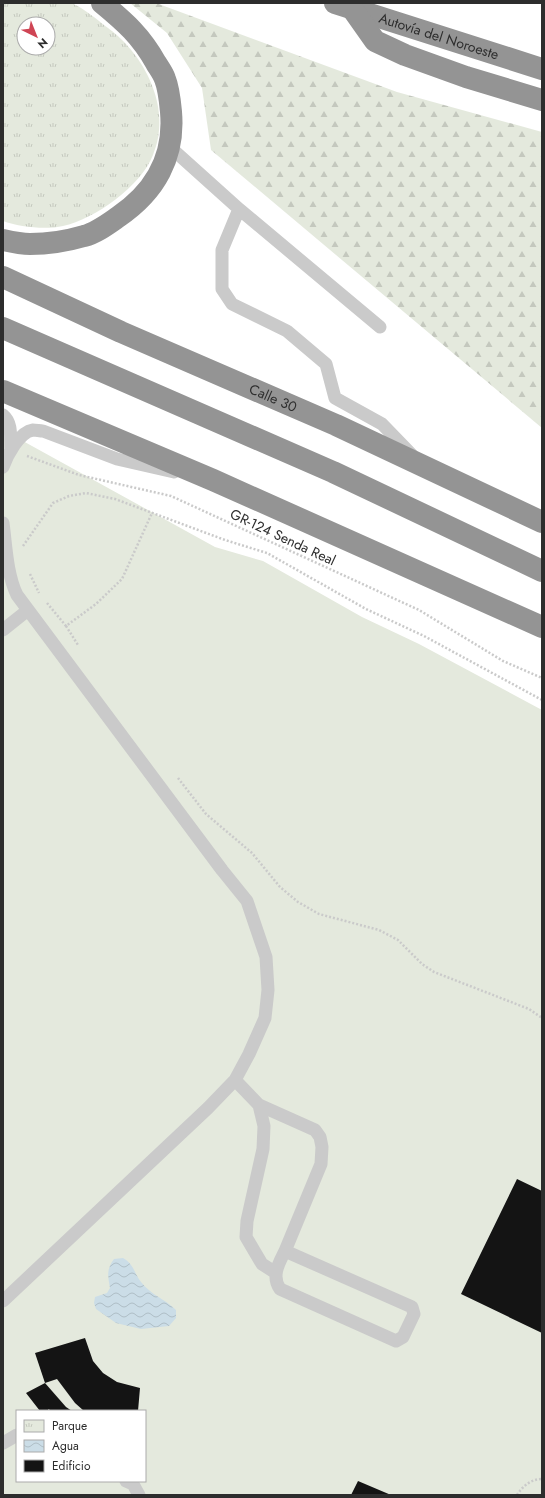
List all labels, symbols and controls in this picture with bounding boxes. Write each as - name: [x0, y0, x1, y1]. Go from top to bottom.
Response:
- street label: Autovía del Noroeste: [376, 8, 501, 65]
- north arrow: [16, 16, 56, 56]
- text: N: [34, 34, 51, 52]
- street label: Calle 30: [246, 379, 300, 417]
- street label: GR-124 Senda Real: [227, 504, 339, 570]
- legend: [16, 1410, 146, 1482]
- text: Parque: [52, 1417, 87, 1435]
- text: Agua: [52, 1437, 79, 1455]
- text: Edificio: [52, 1457, 91, 1475]

